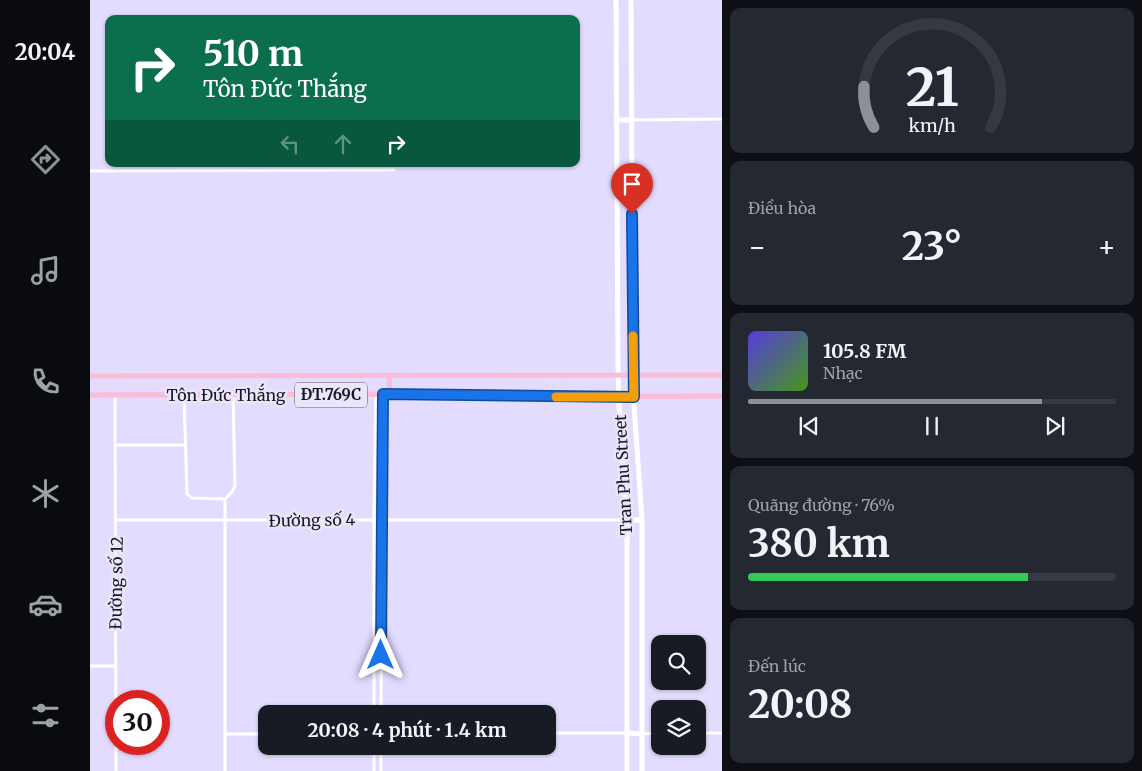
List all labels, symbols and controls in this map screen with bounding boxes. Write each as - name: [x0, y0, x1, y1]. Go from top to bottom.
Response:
- text: 510 m: [203, 32, 303, 76]
- icon: right: [120, 35, 185, 100]
- text: 20:04: [15, 38, 75, 66]
- text: 21: [905, 55, 959, 120]
- text: Tôn Đức Thắng: [203, 75, 367, 103]
- text: km/h: [908, 114, 956, 137]
- icon: left: [276, 130, 304, 158]
- icon: ahead: [329, 130, 357, 158]
- icon: right: [382, 130, 410, 158]
- icon: directions: [28, 142, 63, 177]
- pin: [611, 163, 653, 214]
- icon: arrive: [618, 170, 646, 198]
- text: Điều hòa: [748, 198, 816, 218]
- text: 23°: [902, 223, 962, 270]
- text: −: [748, 229, 767, 265]
- text: +: [1097, 229, 1116, 265]
- icon: music: [28, 253, 63, 288]
- text: 105.8 FM: [823, 339, 906, 363]
- text: Nhạc: [823, 363, 863, 383]
- icon: phone: [28, 364, 63, 399]
- road number: ĐT.769C: [295, 382, 367, 408]
- street label: Tôn Đức Thắng: [166, 383, 286, 405]
- icon: previous: [795, 412, 823, 440]
- icon: pause: [918, 412, 946, 440]
- icon: next: [1041, 412, 1069, 440]
- street label: Tran Phu Street: [610, 413, 636, 536]
- icon: climate: [28, 476, 63, 511]
- text: Quãng đường · 76%: [748, 495, 895, 515]
- street label: Đường số 4: [269, 509, 356, 531]
- text: 380 km: [748, 520, 890, 567]
- street label: Đường số 12: [105, 536, 127, 630]
- icon: car: [28, 587, 63, 622]
- position arrow: [354, 628, 406, 680]
- map controls: [651, 635, 706, 755]
- button: search: [651, 635, 706, 690]
- text: Đến lúc: [748, 656, 806, 676]
- text: 20:08: [748, 681, 852, 728]
- speed limit sign: 30: [105, 690, 170, 755]
- icon: filters: [28, 698, 63, 733]
- button: layers: [651, 700, 706, 755]
- text: 20:08 · 4 phút · 1.4 km: [307, 718, 507, 742]

